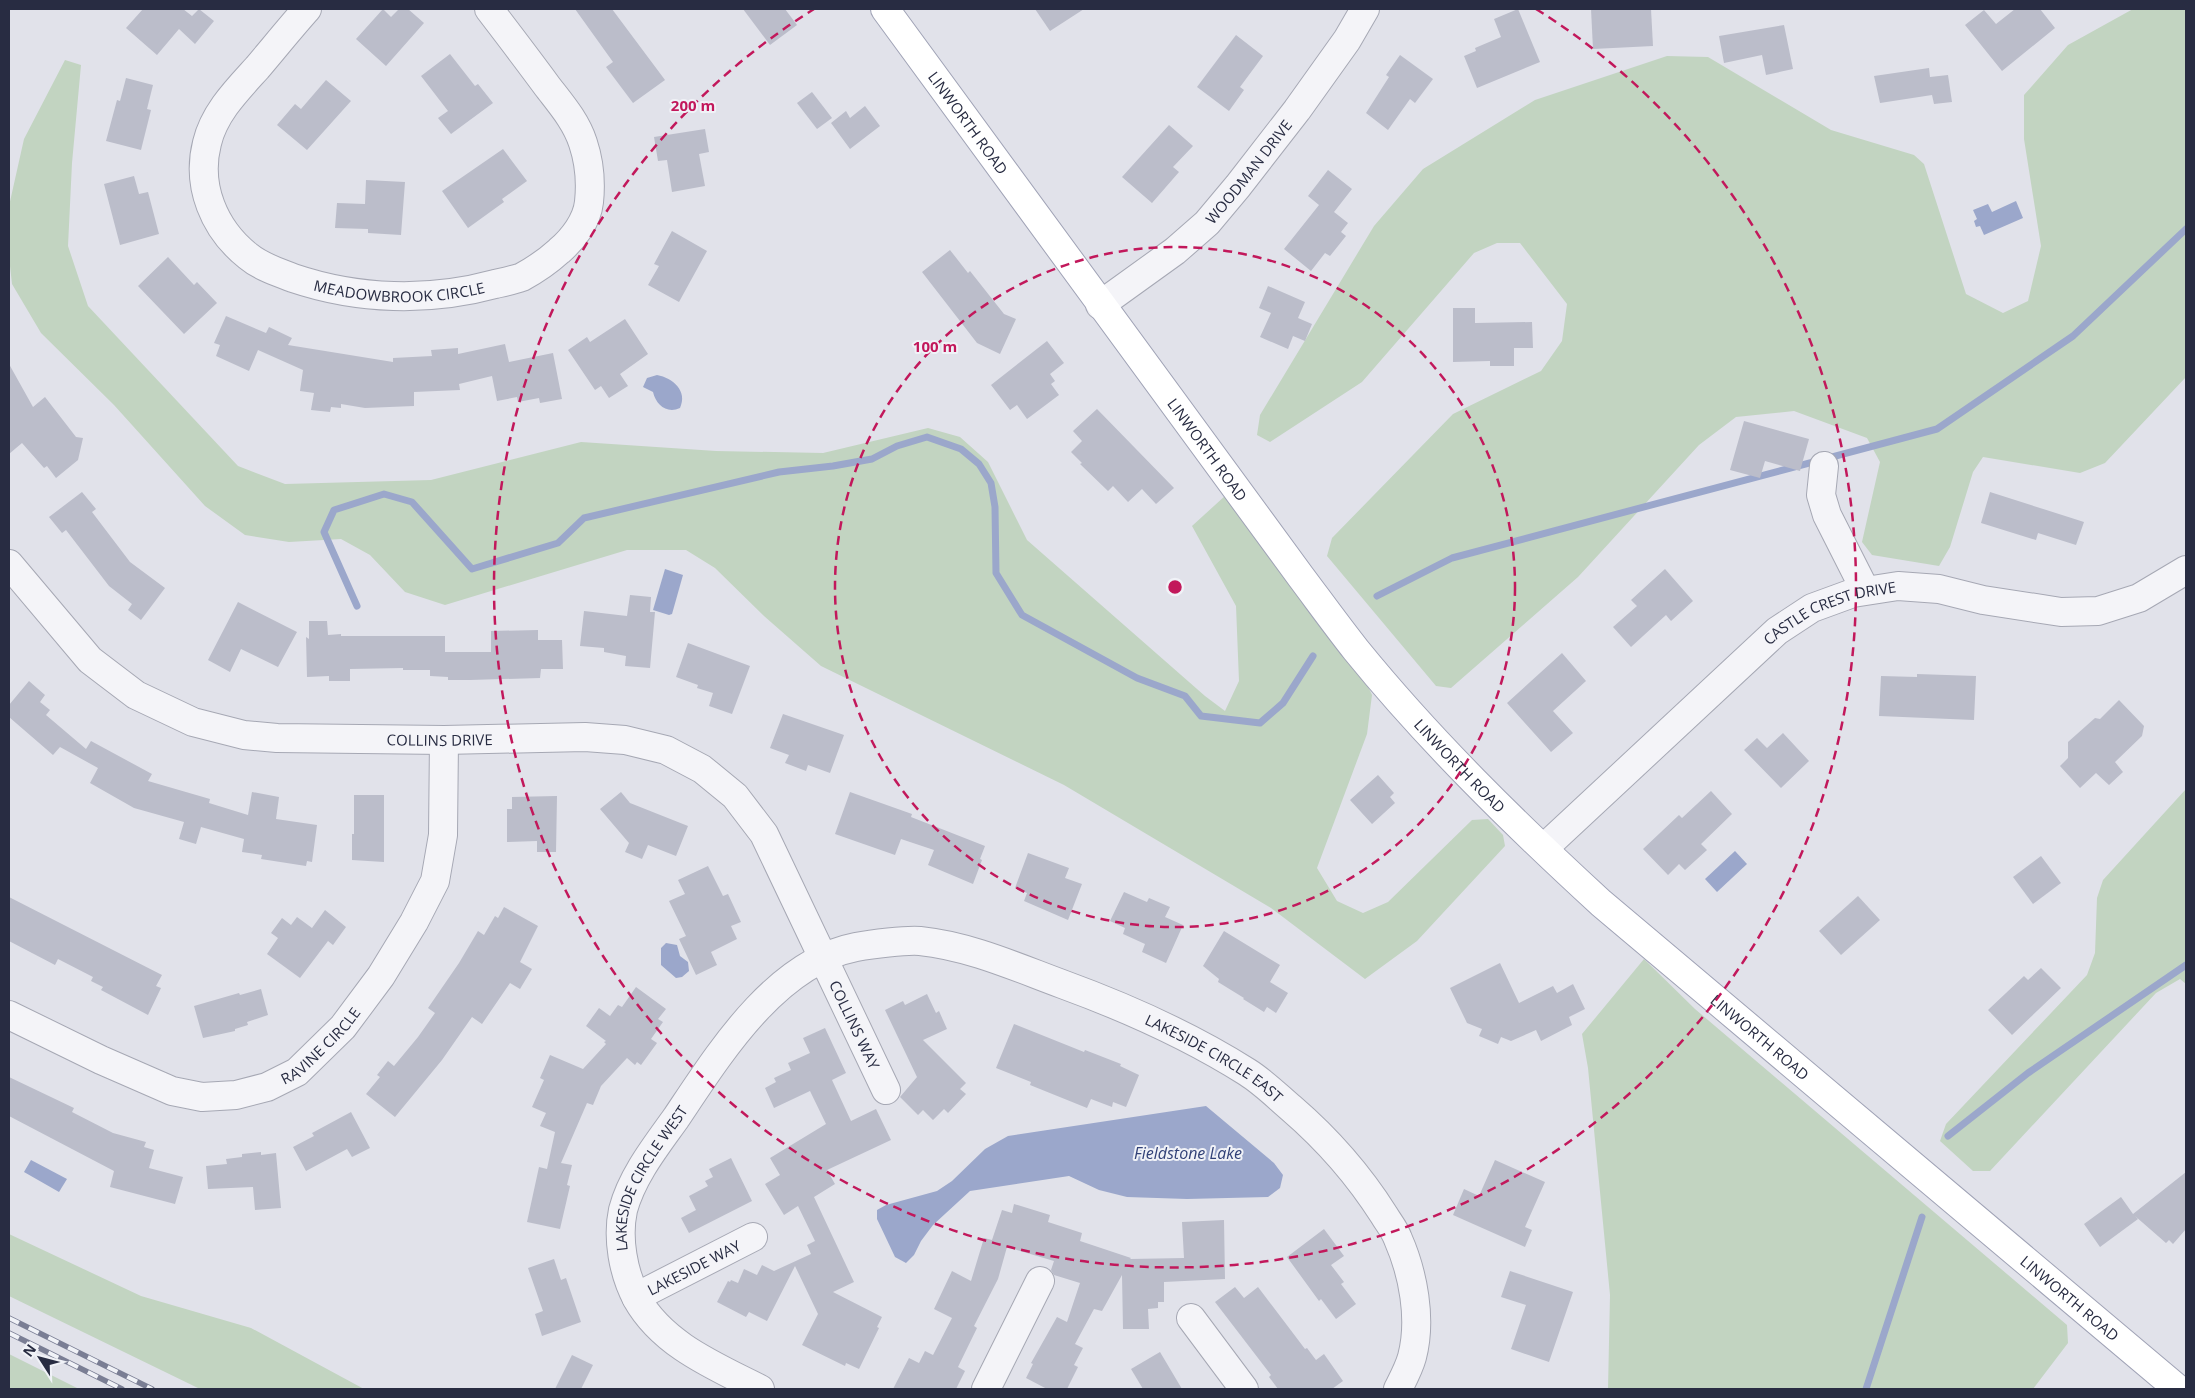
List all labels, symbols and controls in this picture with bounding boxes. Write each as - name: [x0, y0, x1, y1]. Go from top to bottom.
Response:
- street label: LINWORTH ROAD: [924, 67, 1013, 178]
- text: 200 m: [671, 95, 715, 115]
- street label: WOODMAN DRIVE: [1201, 115, 1296, 228]
- street label: MEADOWBROOK CIRCLE: [312, 275, 486, 306]
- text: 100 m: [913, 336, 957, 356]
- street label: LINWORTH ROAD: [1163, 394, 1252, 505]
- street label: CASTLE CREST DRIVE: [1759, 576, 1897, 649]
- centre of rings: [1166, 578, 1184, 596]
- street label: LINWORTH ROAD: [1410, 715, 1510, 817]
- street label: COLLINS DRIVE: [387, 729, 493, 750]
- street label: COLLINS WAY: [825, 977, 885, 1073]
- street label: LINWORTH ROAD: [1707, 990, 1814, 1084]
- street label: RAVINE CIRCLE: [277, 1003, 365, 1089]
- street label: LAKESIDE CIRCLE EAST: [1142, 1009, 1288, 1107]
- street label: LAKESIDE CIRCLE WEST: [611, 1101, 692, 1252]
- water label: Fieldstone Lake: [1134, 1142, 1242, 1164]
- street label: LAKESIDE WAY: [644, 1235, 744, 1300]
- street label: LINWORTH ROAD: [2017, 1251, 2123, 1345]
- north arrow: [15, 1333, 65, 1383]
- text: N: [18, 1340, 40, 1360]

